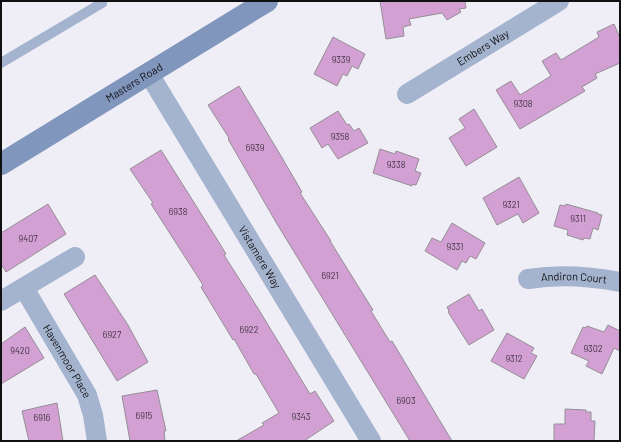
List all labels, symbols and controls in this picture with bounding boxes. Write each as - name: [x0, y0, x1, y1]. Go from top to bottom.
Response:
- street label: Embers Way: [454, 26, 511, 68]
- house number: 9339: [332, 54, 351, 65]
- street label: Masters Road: [103, 60, 165, 104]
- house number: 9308: [513, 98, 533, 109]
- house number: 9358: [331, 131, 350, 142]
- house number: 6939: [246, 142, 265, 153]
- house number: 9338: [387, 159, 406, 170]
- house number: 9321: [502, 199, 520, 210]
- house number: 6938: [169, 206, 188, 217]
- house number: 9311: [570, 213, 586, 224]
- street label: Vistamere Way: [236, 223, 284, 291]
- house number: 9407: [19, 233, 38, 244]
- house number: 9331: [446, 241, 464, 252]
- street label: Andiron Court: [540, 269, 608, 286]
- house number: 6921: [321, 270, 339, 281]
- street label: Havenmoor Place: [41, 322, 94, 400]
- house number: 6922: [240, 324, 259, 335]
- house number: 6927: [103, 329, 122, 340]
- house number: 9302: [583, 343, 603, 354]
- house number: 9420: [10, 345, 30, 356]
- house number: 9312: [505, 353, 523, 364]
- house number: 6903: [396, 395, 416, 406]
- house number: 6915: [136, 410, 153, 421]
- house number: 9343: [292, 411, 311, 422]
- house number: 6916: [34, 412, 51, 423]

